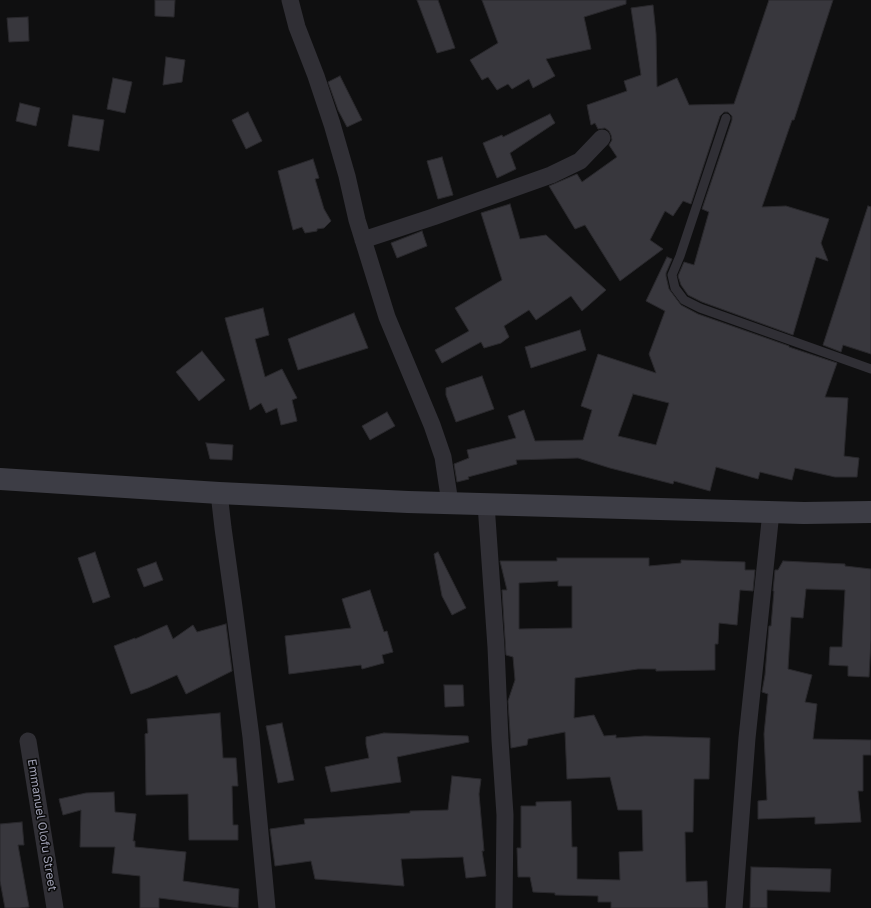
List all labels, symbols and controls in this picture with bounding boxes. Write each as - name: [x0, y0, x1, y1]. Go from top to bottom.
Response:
- street label: Emmanuel Olofu Street: [24, 758, 60, 892]

